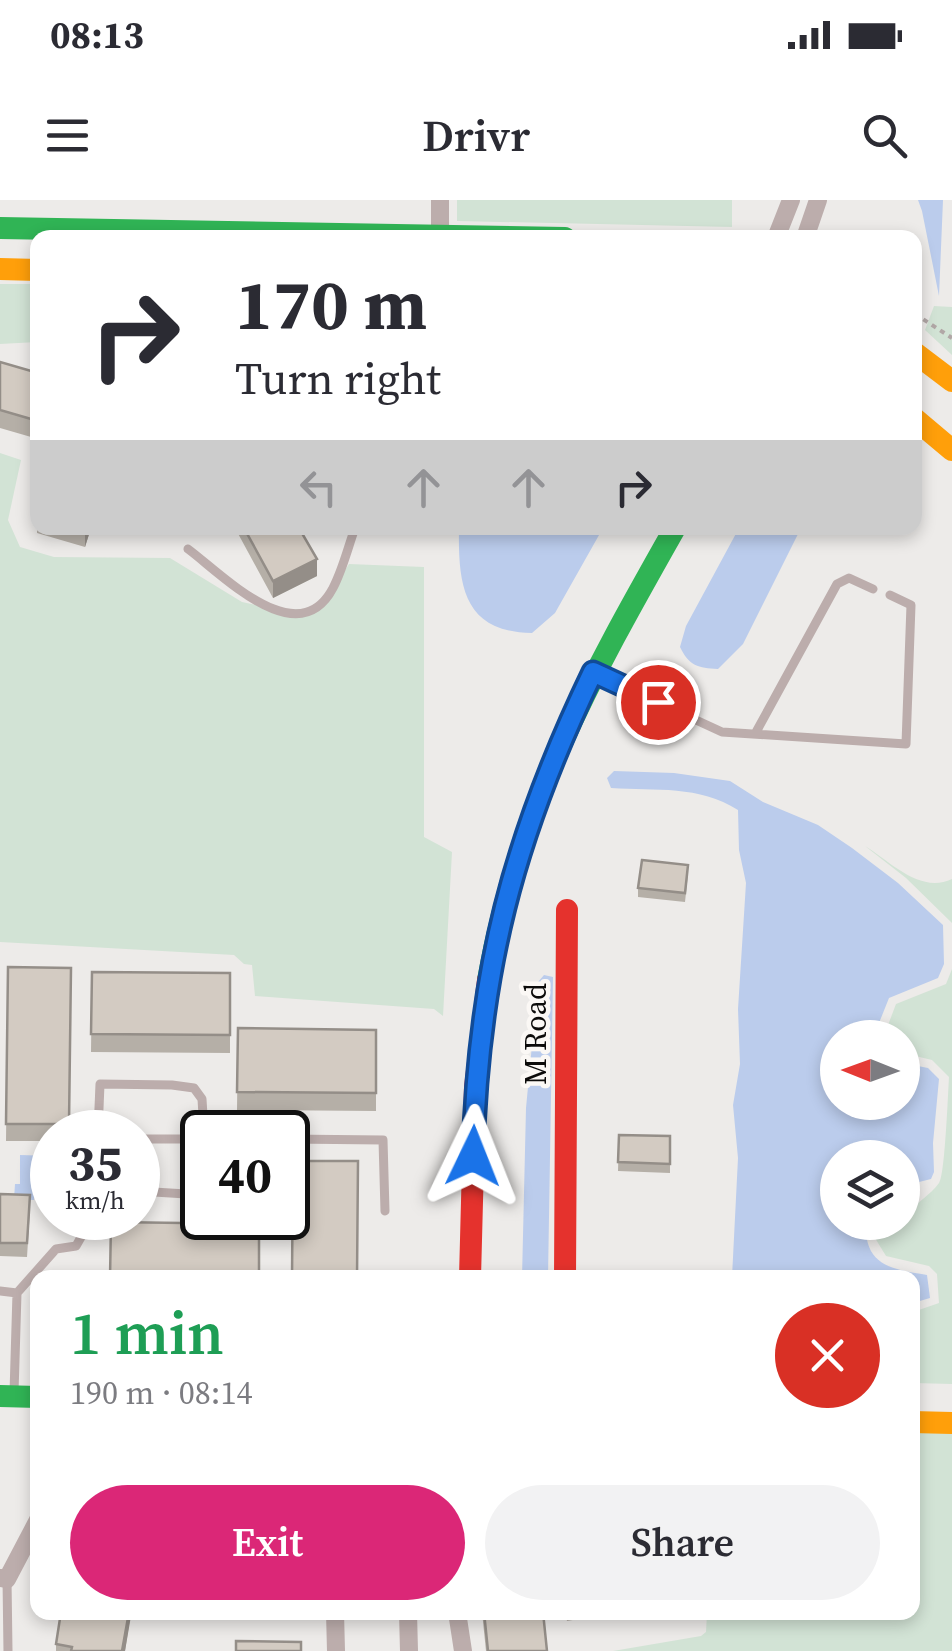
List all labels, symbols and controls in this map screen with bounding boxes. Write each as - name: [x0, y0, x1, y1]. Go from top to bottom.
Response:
- text: 08:13: [50, 9, 144, 61]
- text: Drivr: [422, 104, 530, 166]
- icon: menu: [40, 108, 95, 163]
- icon: search: [857, 108, 912, 163]
- text: 170 m: [235, 256, 427, 352]
- icon: right: [70, 270, 200, 400]
- text: Turn right: [235, 347, 441, 409]
- icon: left: [291, 460, 346, 515]
- icon: ahead: [396, 460, 451, 515]
- icon: ahead: [501, 460, 556, 515]
- icon: right: [606, 460, 661, 515]
- pin: [616, 660, 701, 745]
- icon: arrive: [631, 675, 686, 730]
- street label: M Road: [515, 983, 556, 1085]
- north arrow: [820, 1020, 920, 1120]
- map controls: [820, 1020, 920, 1240]
- position arrow: [421, 1104, 525, 1208]
- speed limit sign: 40: [180, 1110, 310, 1240]
- text: 35: [68, 1128, 122, 1197]
- button: layers: [820, 1140, 920, 1240]
- text: km/h: [65, 1183, 125, 1217]
- text: 1 min: [70, 1292, 224, 1374]
- button: close: [775, 1303, 880, 1408]
- text: 190 m · 08:14: [70, 1371, 252, 1415]
- button: Exit: [70, 1485, 465, 1600]
- button: Share: [485, 1485, 880, 1600]

